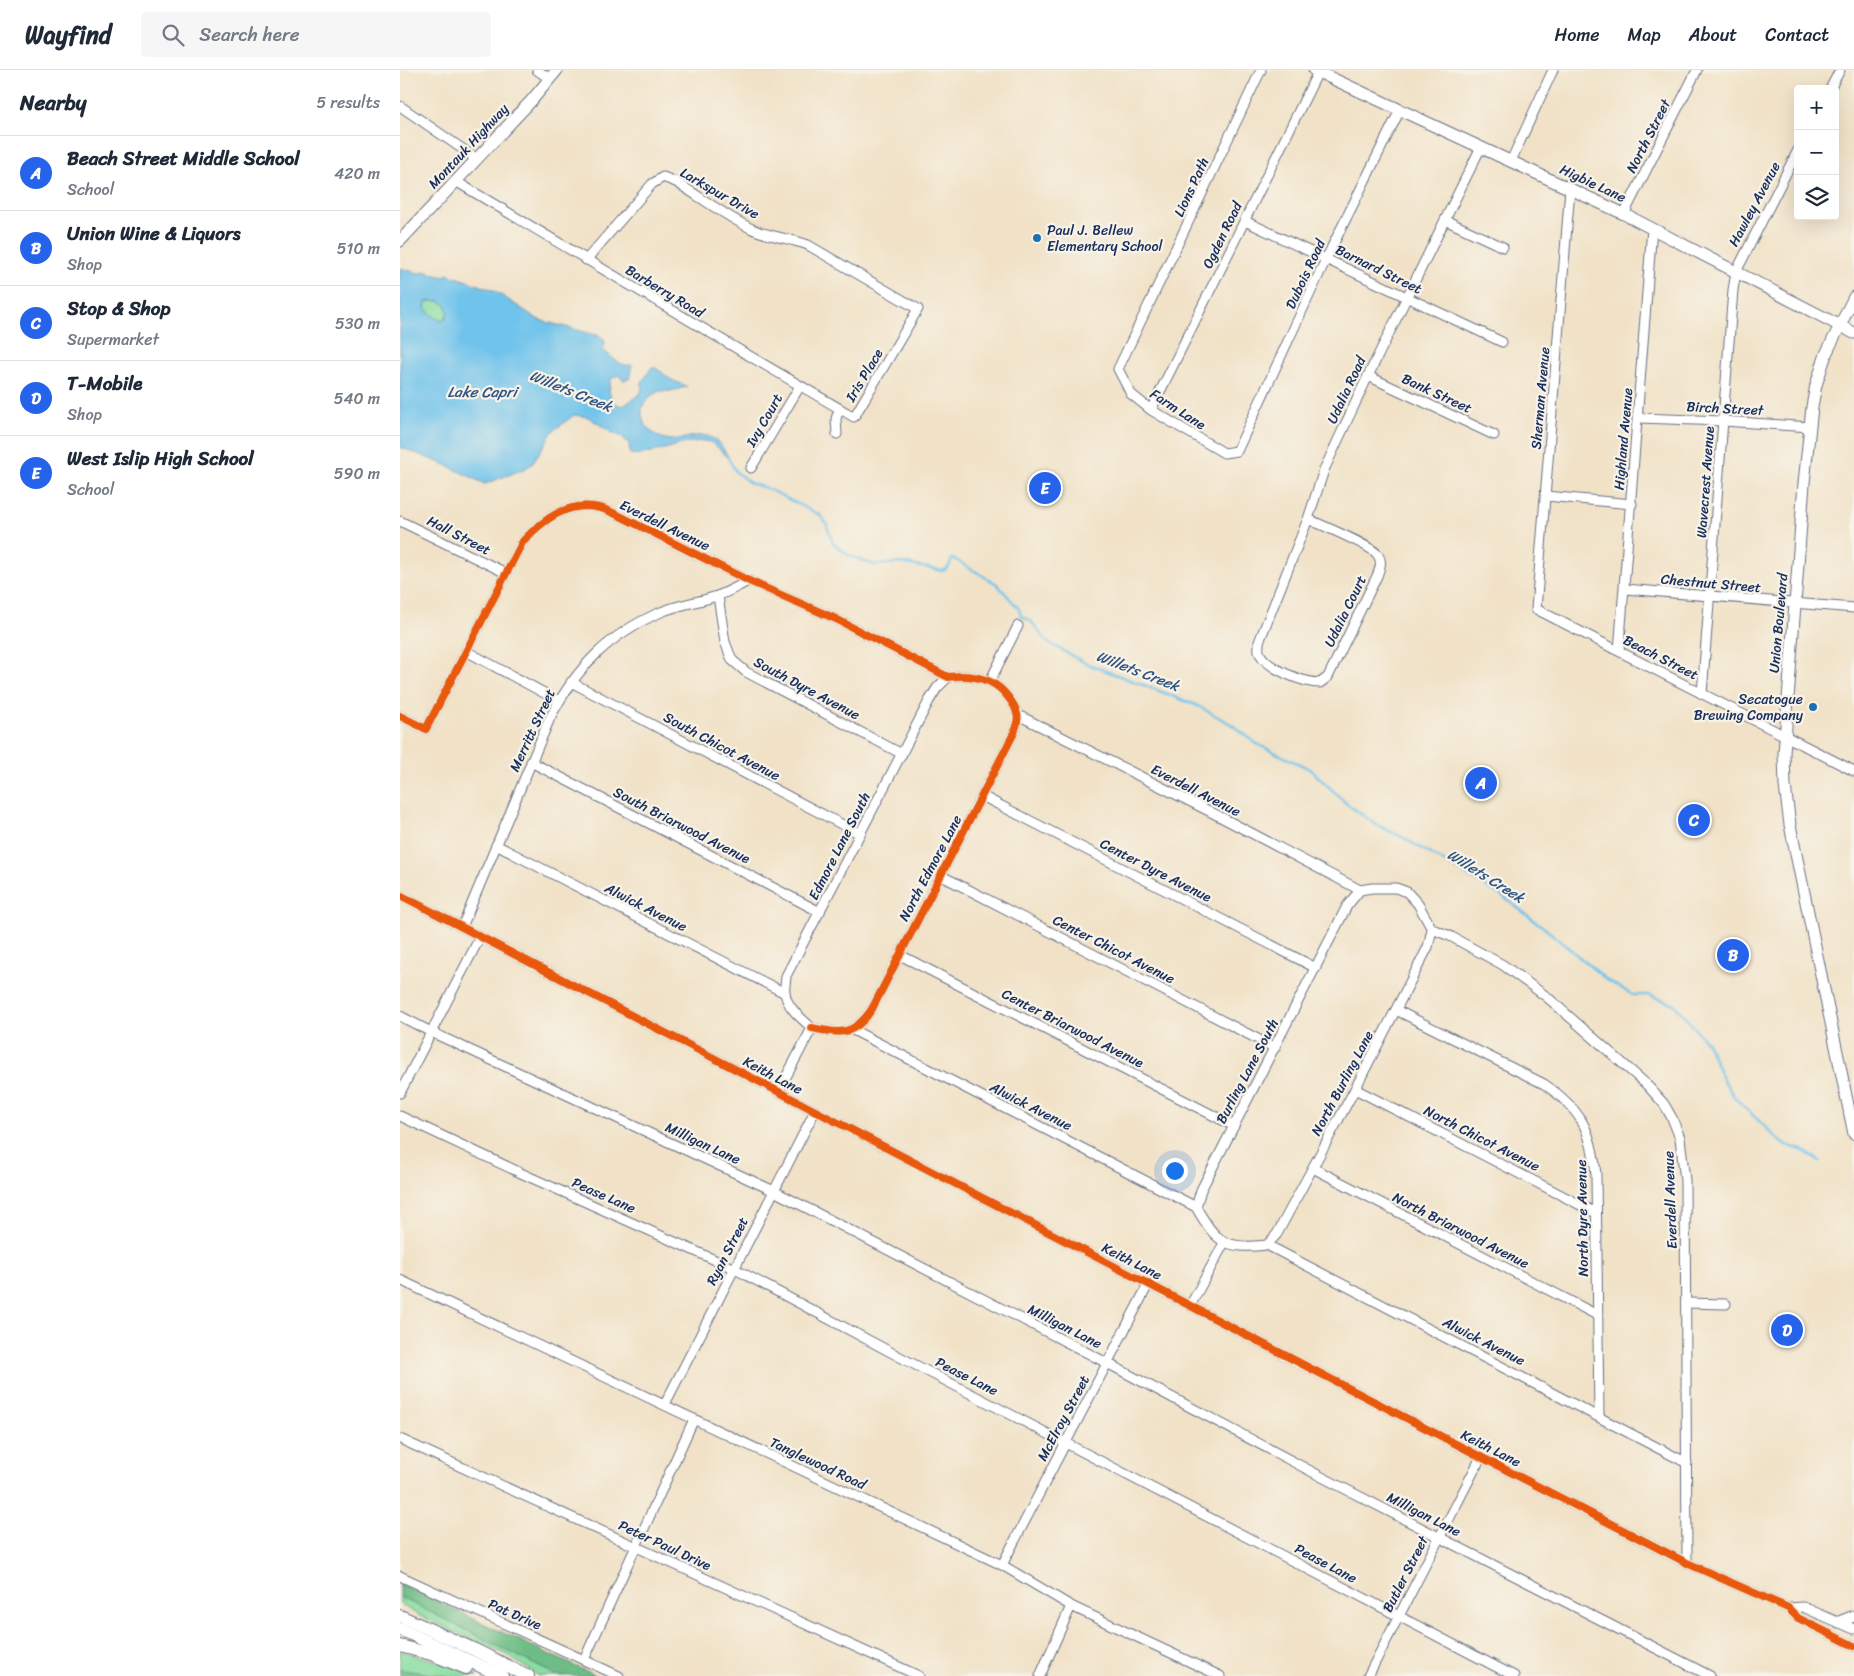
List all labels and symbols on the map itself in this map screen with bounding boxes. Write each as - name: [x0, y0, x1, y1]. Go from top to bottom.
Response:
- street label: North Street: [1619, 94, 1678, 178]
- street label: Montauk Highway: [422, 97, 515, 195]
- street label: Lions Path: [1167, 153, 1216, 221]
- street label: Higbie Lane: [1555, 157, 1630, 210]
- street label: Hawley Avenue: [1722, 157, 1787, 251]
- street label: Larkspur Drive: [675, 161, 764, 226]
- street label: Ogden Road: [1195, 196, 1250, 273]
- place label: Paul J. Bellew Elementary School: [1047, 218, 1164, 259]
- marker: Paul J. Bellew Elementary School: [1031, 232, 1043, 244]
- street label: Dubois Road: [1278, 234, 1333, 313]
- street label: Barnard Street: [1331, 238, 1427, 301]
- street label: Barberry Road: [620, 258, 710, 326]
- street label: Iris Place: [838, 344, 890, 408]
- street label: Sherman Avenue: [1524, 346, 1557, 450]
- street label: Udalia Road: [1320, 351, 1374, 428]
- water label: Willets Creek: [526, 363, 617, 420]
- street label: Bank Street: [1397, 366, 1476, 421]
- water label: Lake Capri: [447, 379, 519, 405]
- street label: Farm Lane: [1145, 382, 1211, 437]
- street label: Highland Avenue: [1607, 387, 1640, 491]
- street label: Ivy Court: [739, 389, 790, 453]
- street label: Birch Street: [1686, 394, 1765, 423]
- street label: Wavecrest Avenue: [1689, 425, 1722, 539]
- pin: E: [1029, 469, 1061, 507]
- street label: Everdell Avenue: [615, 493, 714, 558]
- street label: Hall Street: [422, 509, 495, 562]
- street label: Chestnut Street: [1660, 567, 1762, 600]
- street label: Union Boulevard: [1762, 570, 1795, 674]
- street label: Udalia Court: [1317, 571, 1374, 651]
- street label: Beach Street: [1619, 628, 1703, 687]
- water label: Willets Creek: [1093, 643, 1184, 699]
- street label: South Dyre Avenue: [749, 650, 865, 727]
- street label: Merritt Street: [502, 684, 563, 776]
- place label: Secatogue Brewing Company: [1694, 687, 1804, 728]
- marker: Secatogue Brewing Company: [1807, 701, 1819, 713]
- street label: South Chicot Avenue: [659, 705, 785, 788]
- street label: Everdell Avenue: [1146, 757, 1245, 824]
- pin: A: [1465, 764, 1497, 802]
- street label: South Briarwood Avenue: [609, 780, 755, 871]
- street label: Edmore Lane South: [801, 788, 877, 905]
- pin: C: [1678, 801, 1710, 839]
- street label: North Edmore Lane: [892, 811, 969, 926]
- street label: Center Dyre Avenue: [1095, 831, 1216, 910]
- water label: Willets Creek: [1442, 842, 1531, 911]
- street label: Alwick Avenue: [599, 875, 692, 939]
- street label: Center Chicot Avenue: [1048, 908, 1179, 991]
- pin: B: [1717, 936, 1749, 974]
- street label: Center Briarwood Avenue: [997, 982, 1149, 1075]
- street label: Burling Lane South: [1209, 1014, 1286, 1129]
- street label: North Burling Lane: [1304, 1026, 1381, 1140]
- street label: Keith Lane: [738, 1049, 807, 1102]
- street label: Alwick Avenue: [984, 1074, 1077, 1138]
- street label: North Chicot Avenue: [1419, 1098, 1544, 1179]
- street label: Milligan Lane: [661, 1115, 745, 1172]
- street label: Everdell Avenue: [1656, 1151, 1685, 1249]
- your location: [1162, 1158, 1188, 1184]
- street label: North Dyre Avenue: [1569, 1159, 1596, 1277]
- street label: Pease Lane: [568, 1170, 640, 1221]
- street label: North Briarwood Avenue: [1388, 1185, 1534, 1276]
- street label: Ryan Street: [699, 1212, 755, 1290]
- street label: Keith Lane: [1097, 1236, 1166, 1287]
- street label: Milligan Lane: [1023, 1297, 1106, 1356]
- street label: Alwick Avenue: [1437, 1309, 1530, 1373]
- pin: D: [1771, 1311, 1803, 1349]
- street label: Pease Lane: [931, 1350, 1003, 1403]
- street label: McElroy Street: [1030, 1371, 1097, 1466]
- street label: Keith Lane: [1456, 1423, 1525, 1474]
- street label: Tanglewood Road: [765, 1430, 872, 1497]
- street label: Milligan Lane: [1382, 1485, 1465, 1544]
- street label: Peter Paul Drive: [614, 1513, 716, 1578]
- street label: Butler Street: [1375, 1530, 1436, 1617]
- street label: Pease Lane: [1290, 1536, 1362, 1590]
- street label: Pat Drive: [484, 1592, 546, 1637]

